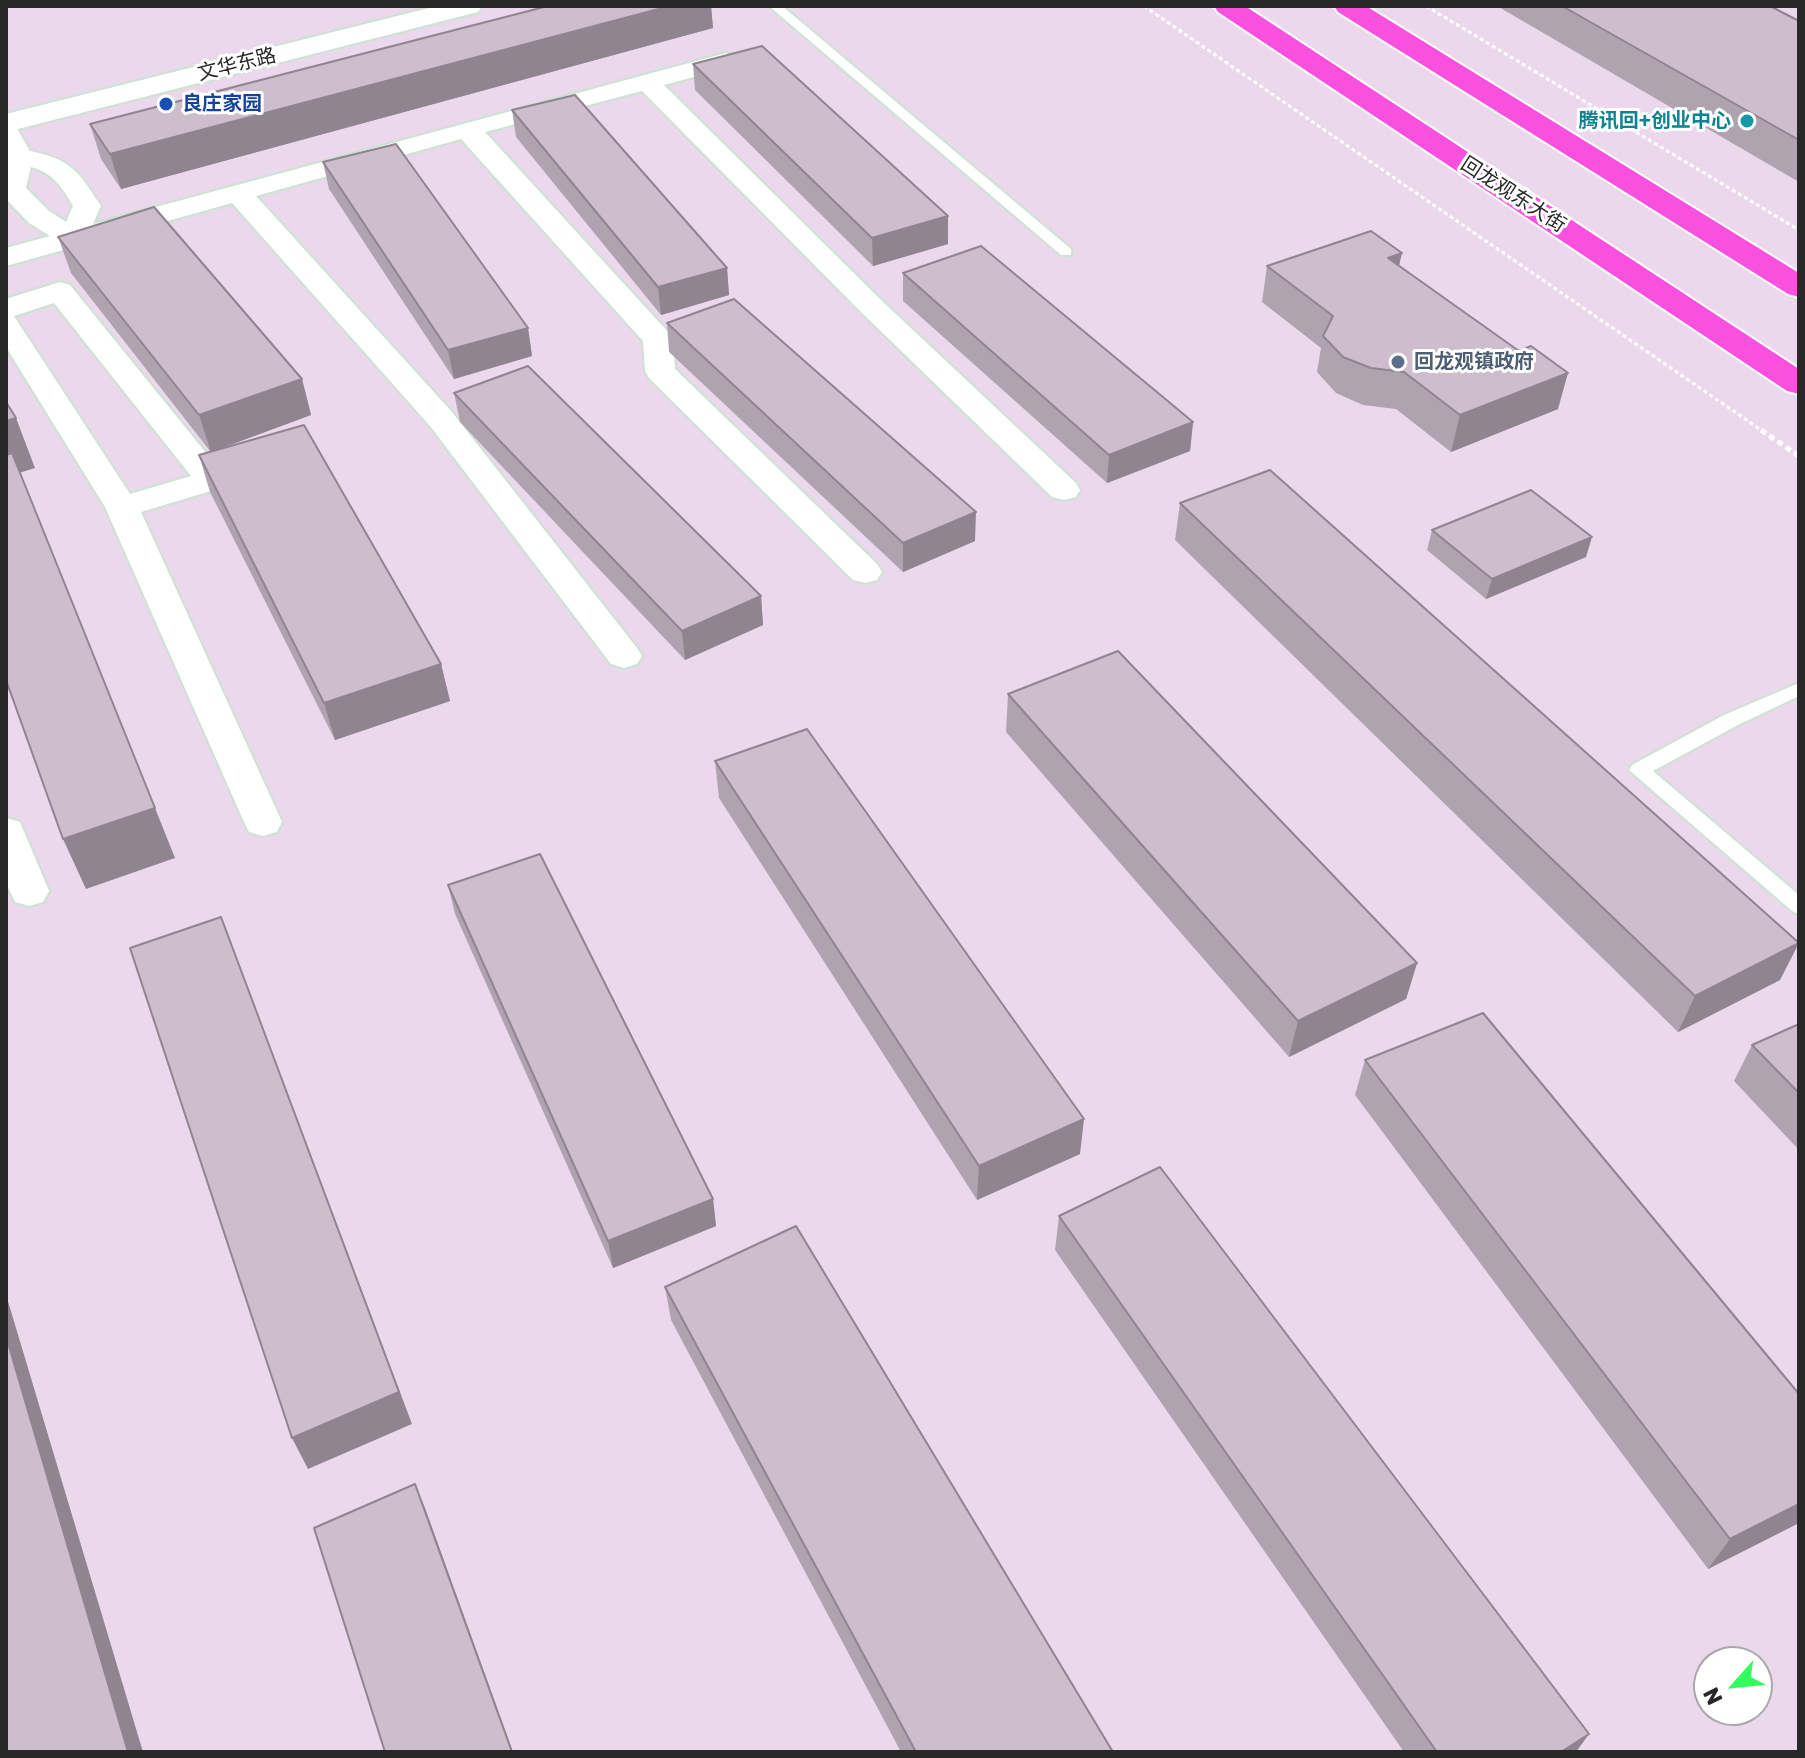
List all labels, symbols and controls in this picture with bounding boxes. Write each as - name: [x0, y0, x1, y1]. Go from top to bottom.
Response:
- street label: 文华东路: [195, 44, 279, 86]
- place label: 良庄家园: [182, 92, 262, 116]
- marker: 良庄家园: [157, 95, 175, 113]
- place label: 腾讯回+创业中心: [1579, 109, 1731, 133]
- marker: 腾讯回+创业中心: [1738, 112, 1756, 130]
- street label: 回龙观东大街: [1456, 152, 1570, 238]
- place label: 回龙观镇政府: [1414, 350, 1534, 374]
- marker: 回龙观镇政府: [1389, 353, 1407, 371]
- north arrow: [1693, 1646, 1773, 1726]
- text: N: [1697, 1683, 1729, 1709]

